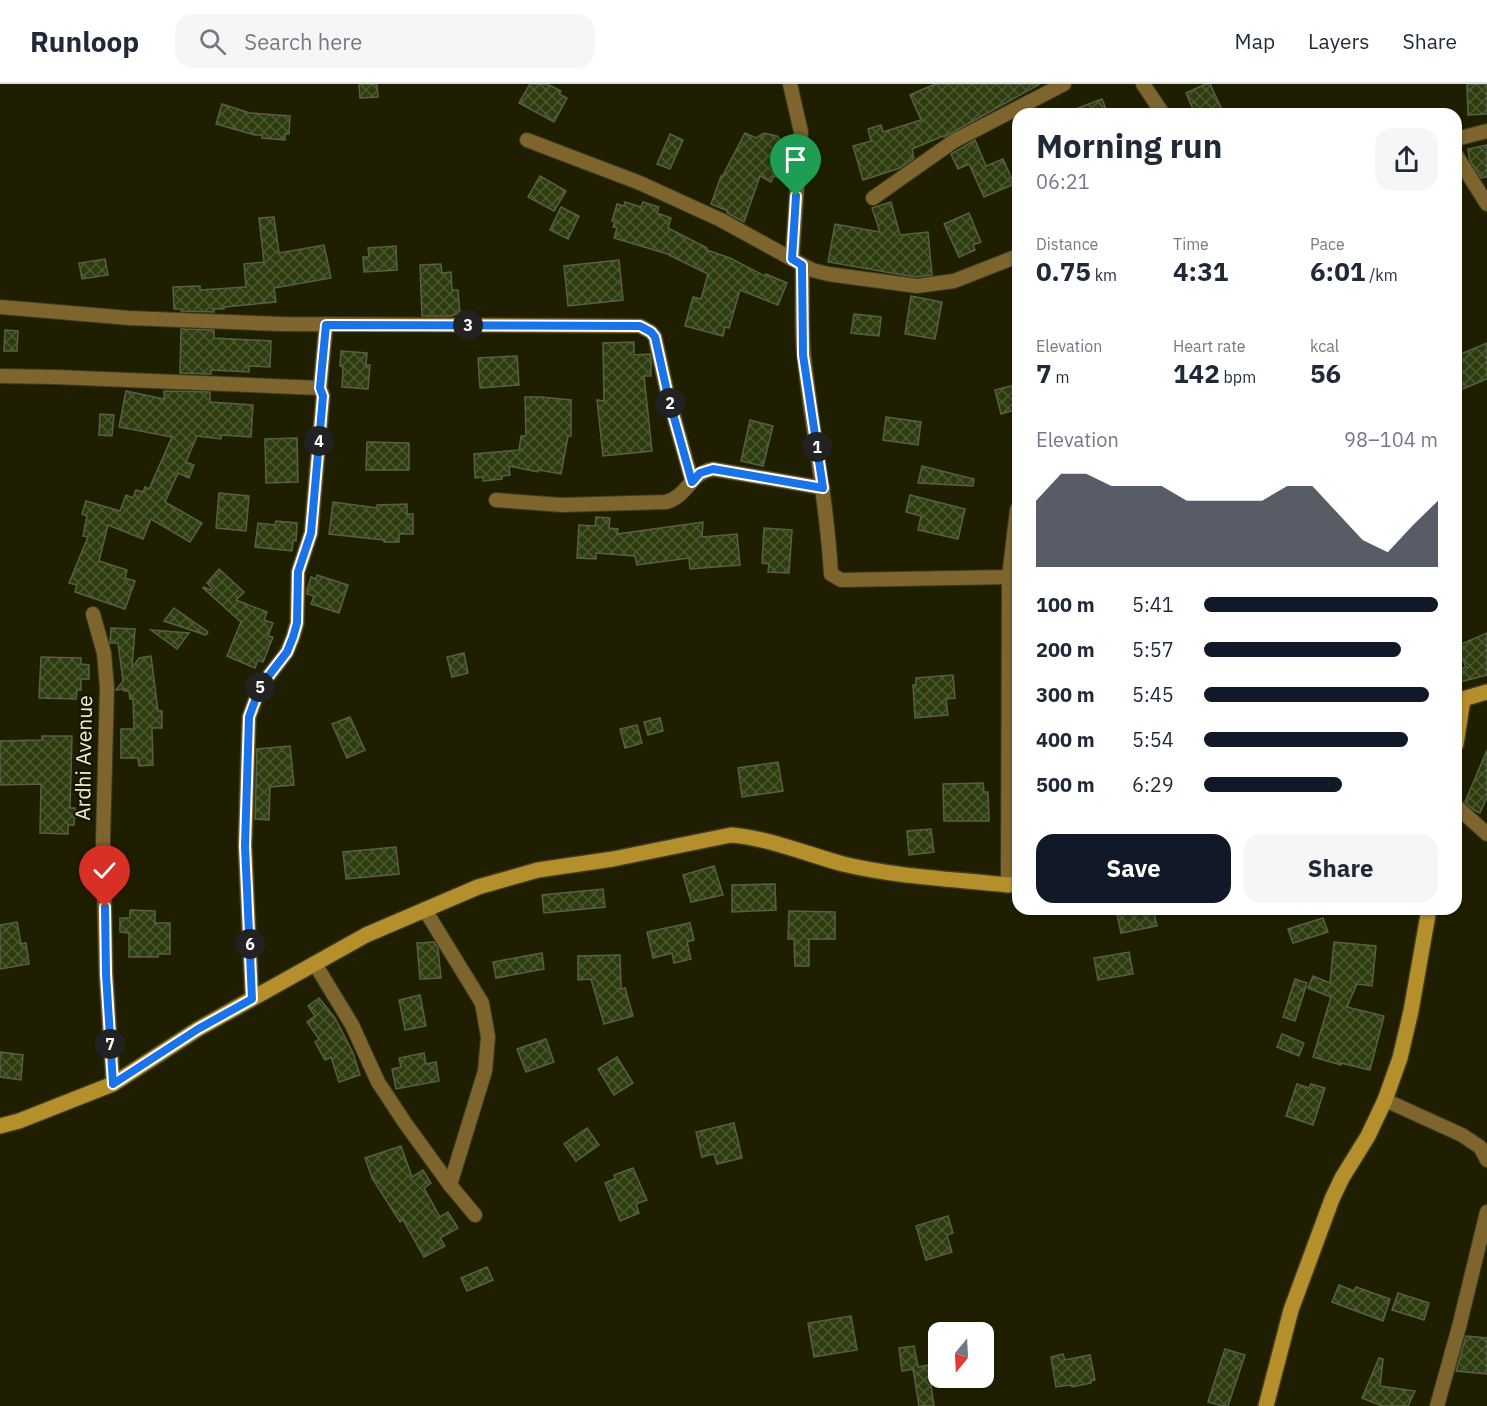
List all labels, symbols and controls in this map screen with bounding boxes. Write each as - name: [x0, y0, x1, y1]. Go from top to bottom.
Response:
- search box: [175, 14, 595, 68]
- text: Runloop: [30, 23, 139, 60]
- icon: search: [196, 25, 229, 58]
- text: Search here: [244, 27, 362, 56]
- text: Map: [1235, 27, 1275, 55]
- text: Layers: [1308, 27, 1370, 55]
- text: Share: [1403, 27, 1457, 55]
- text: Morning run: [1036, 124, 1222, 167]
- button: share: [1375, 128, 1438, 191]
- pin: [770, 134, 821, 196]
- icon: arrive: [779, 143, 812, 176]
- text: 06:21: [1036, 168, 1090, 195]
- text: Distance: [1036, 234, 1098, 254]
- text: Time: [1173, 234, 1209, 254]
- text: Pace: [1310, 234, 1345, 254]
- text: 0.75: [1036, 254, 1091, 288]
- text: 4:31: [1173, 254, 1228, 288]
- text: 6:01: [1310, 254, 1365, 288]
- text: km: [1091, 265, 1117, 285]
- text: /km: [1365, 265, 1398, 285]
- pin: 3: [453, 310, 483, 340]
- text: 3: [463, 315, 473, 335]
- text: Elevation: [1036, 336, 1102, 356]
- text: Heart rate: [1173, 336, 1246, 356]
- text: kcal: [1310, 336, 1339, 356]
- text: 7: [1036, 356, 1052, 390]
- text: 142: [1173, 356, 1220, 390]
- text: 56: [1310, 356, 1341, 390]
- text: m: [1052, 367, 1069, 387]
- text: bpm: [1220, 367, 1256, 387]
- pin: 2: [655, 388, 685, 418]
- text: 2: [665, 393, 675, 413]
- pin: 4: [304, 426, 334, 456]
- text: Elevation: [1036, 426, 1119, 453]
- text: 98–104 m: [1344, 426, 1438, 453]
- text: 4: [314, 431, 324, 451]
- pin: 1: [802, 432, 832, 462]
- text: 1: [812, 437, 822, 457]
- text: 100 m: [1036, 591, 1095, 618]
- text: 5:41: [1132, 591, 1174, 618]
- text: 200 m: [1036, 636, 1095, 663]
- text: 5:57: [1132, 636, 1174, 663]
- pin: 5: [245, 672, 275, 702]
- text: 5: [255, 677, 265, 697]
- text: 300 m: [1036, 681, 1095, 708]
- text: 5:45: [1132, 681, 1174, 708]
- street label: Ardhi Avenue: [68, 695, 98, 821]
- text: 400 m: [1036, 726, 1095, 753]
- text: 5:54: [1132, 726, 1174, 753]
- text: 500 m: [1036, 771, 1095, 798]
- text: 6:29: [1132, 771, 1174, 798]
- button: Save: [1036, 834, 1231, 903]
- button: Share: [1243, 834, 1438, 903]
- pin: [79, 845, 130, 907]
- icon: check: [88, 854, 121, 887]
- pin: 6: [235, 929, 265, 959]
- text: 6: [245, 934, 255, 954]
- pin: 7: [95, 1029, 125, 1059]
- text: 7: [105, 1034, 115, 1054]
- north arrow: [928, 1322, 994, 1388]
- map controls: [928, 1322, 994, 1388]

